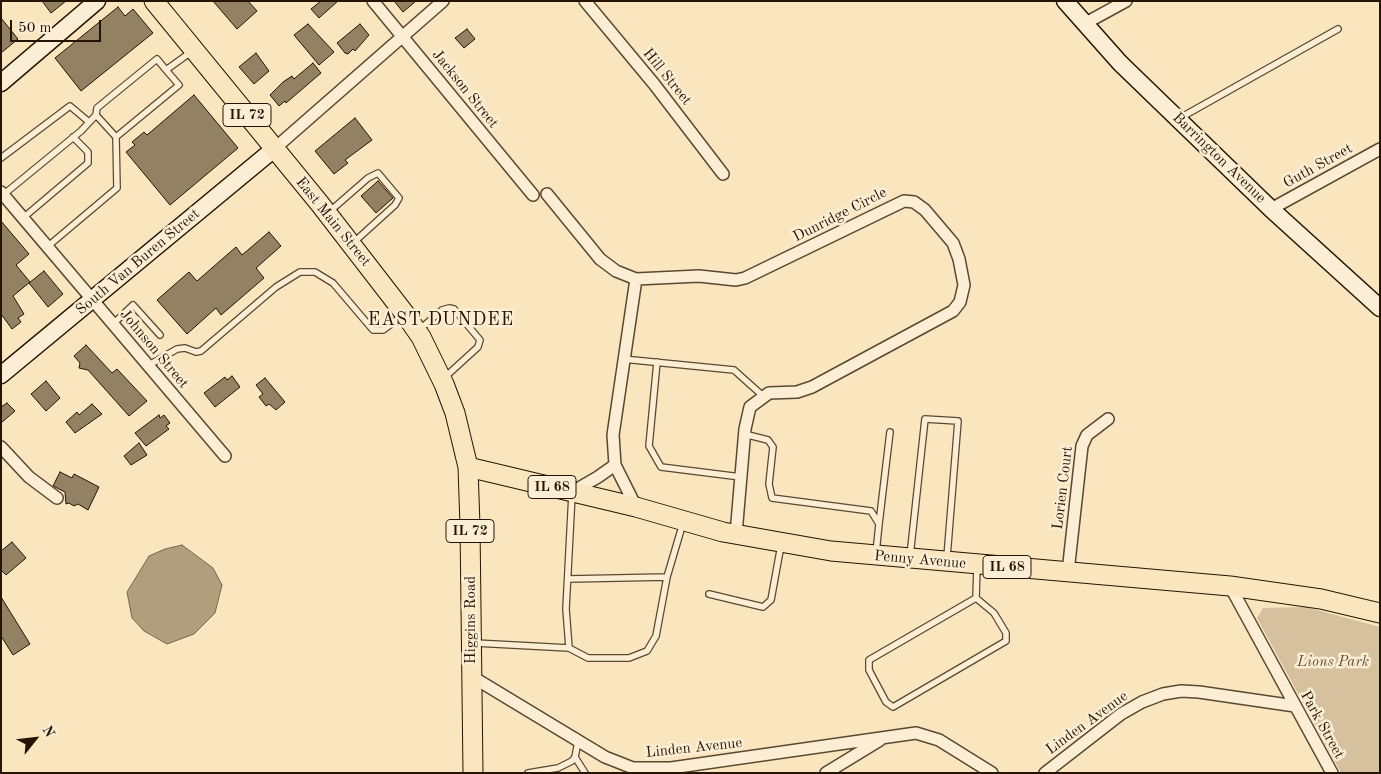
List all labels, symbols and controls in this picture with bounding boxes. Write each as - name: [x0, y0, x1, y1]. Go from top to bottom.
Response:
- scale bar: [12, 10, 104, 42]
- text: 50 m: [18, 21, 52, 36]
- street label: Hill Street: [639, 45, 695, 109]
- street label: Jackson Street: [428, 46, 502, 132]
- road number: IL 72: [223, 104, 271, 126]
- street label: Barrington Avenue: [1169, 109, 1269, 207]
- street label: Guth Street: [1280, 140, 1356, 192]
- street label: East Main Street: [291, 174, 375, 270]
- street label: Dunridge Circle: [790, 184, 890, 246]
- street label: South Van Buren Street: [72, 205, 204, 319]
- street label: Johnson Street: [116, 306, 192, 392]
- district label: EAST DUNDEE: [366, 309, 516, 331]
- street label: Lorien Court: [1049, 445, 1077, 531]
- road number: IL 68: [528, 476, 576, 498]
- road number: IL 72: [446, 520, 494, 542]
- street label: Penny Avenue: [873, 547, 967, 573]
- road number: IL 68: [983, 556, 1031, 578]
- street label: Higgins Road: [462, 576, 480, 664]
- park label: Lions Park: [1297, 653, 1369, 671]
- street label: Linden Avenue: [1043, 687, 1131, 759]
- street label: Park Street: [1296, 688, 1348, 762]
- north arrow: [10, 714, 60, 764]
- text: N: [39, 724, 57, 740]
- street label: Linden Avenue: [645, 734, 743, 762]

